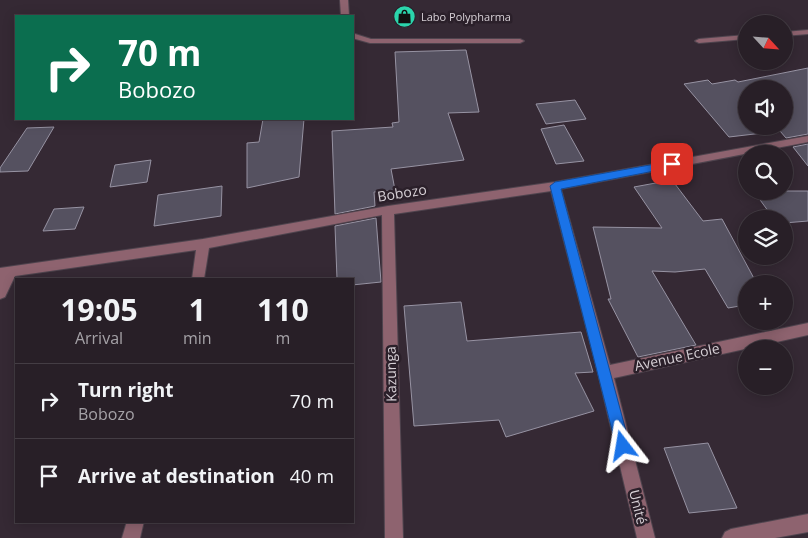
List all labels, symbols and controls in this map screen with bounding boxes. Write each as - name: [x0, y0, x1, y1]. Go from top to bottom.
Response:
- shop icon: Labo Polypharma: [393, 5, 417, 29]
- place label: Labo Polypharma: [421, 9, 511, 24]
- north arrow: [738, 15, 792, 70]
- map controls: [738, 15, 793, 395]
- text: 70 m: [118, 29, 201, 76]
- icon: right: [35, 35, 100, 100]
- text: Bobozo: [118, 74, 196, 104]
- button: sound: [738, 80, 793, 135]
- pin: [651, 143, 693, 185]
- button: search: [738, 145, 793, 200]
- icon: arrive: [658, 150, 686, 178]
- street label: Bobozo: [376, 179, 428, 206]
- button: layers: [738, 210, 793, 265]
- button: +: [738, 275, 793, 330]
- text: 19:05: [60, 289, 138, 330]
- text: 1: [189, 289, 206, 330]
- text: 110: [257, 289, 309, 330]
- text: Arrival: [75, 327, 123, 349]
- text: min: [183, 327, 212, 349]
- text: m: [275, 327, 290, 349]
- street label: Avenue Ecole: [633, 338, 721, 375]
- button: −: [738, 340, 793, 395]
- street label: Kazunga: [381, 346, 400, 402]
- text: Turn right: [78, 377, 173, 403]
- icon: right: [35, 387, 63, 415]
- text: 70 m: [290, 388, 334, 414]
- text: Bobozo: [78, 403, 135, 425]
- position arrow: [596, 419, 648, 471]
- icon: arrive: [35, 462, 63, 490]
- text: Arrive at destination: [78, 463, 275, 489]
- text: 40 m: [290, 463, 334, 489]
- street label: Unité: [625, 488, 652, 526]

